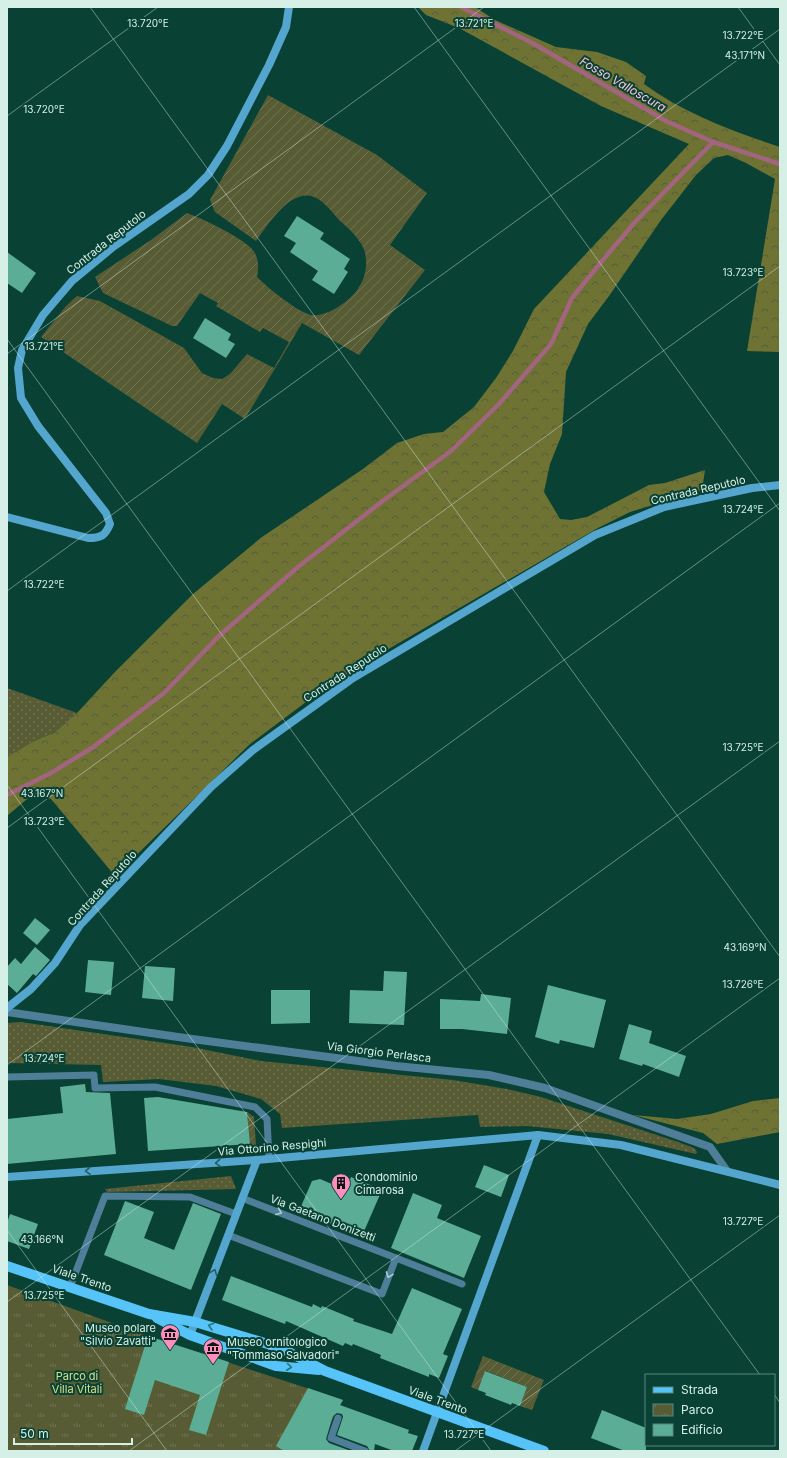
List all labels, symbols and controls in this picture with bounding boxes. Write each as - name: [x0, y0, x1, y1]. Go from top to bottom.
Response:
- text: 13.720°E: [127, 17, 169, 29]
- text: 13.721°E: [454, 17, 494, 29]
- text: 13.722°E: [722, 29, 764, 41]
- text: 43.171°N: [725, 49, 765, 61]
- water label: Fosso Valloscura: [577, 53, 669, 115]
- text: 13.720°E: [23, 103, 65, 115]
- street label: Contrada Reputolo: [63, 206, 149, 277]
- text: 13.723°E: [722, 266, 764, 278]
- text: 13.721°E: [24, 340, 64, 352]
- street label: Contrada Reputolo: [649, 472, 747, 508]
- text: 13.724°E: [722, 503, 764, 515]
- text: 13.722°E: [23, 578, 65, 590]
- street label: Contrada Reputolo: [301, 641, 390, 705]
- text: 13.725°E: [722, 741, 764, 753]
- text: 43.167°N: [21, 787, 63, 799]
- text: 13.723°E: [23, 815, 65, 827]
- street label: Contrada Reputolo: [64, 847, 140, 929]
- text: 43.169°N: [724, 941, 767, 953]
- text: 13.726°E: [722, 978, 764, 990]
- street label: Via Giorgio Perlasca: [326, 1039, 432, 1065]
- text: 13.724°E: [23, 1052, 65, 1064]
- street label: Via Ottorino Respighi: [217, 1135, 327, 1159]
- one-way arrow: [215, 1158, 221, 1167]
- one-way arrow: [85, 1167, 91, 1176]
- place label: Condominio Cimarosa: [355, 1170, 418, 1197]
- building icon: Condominio Cimarosa: [330, 1172, 352, 1200]
- street label: Via Gaetano Donizetti: [268, 1191, 378, 1245]
- one-way arrow: [275, 1208, 282, 1216]
- text: 13.727°E: [723, 1215, 763, 1227]
- text: 43.166°N: [21, 1233, 64, 1245]
- street label: Viale Trento: [50, 1261, 114, 1295]
- one-way arrow: [210, 1269, 218, 1276]
- one-way arrow: [386, 1272, 394, 1279]
- text: 13.725°E: [23, 1289, 65, 1301]
- place label: Museo polare "Silvio Zavatti": [80, 1321, 156, 1348]
- one-way arrow: [207, 1322, 214, 1331]
- museum icon: Museo polare "Silvio Zavatti": [159, 1323, 181, 1351]
- place label: Museo ornitologico "Tommaso Salvadori": [227, 1335, 340, 1362]
- museum icon: Museo ornitologico "Tommaso Salvadori": [202, 1337, 224, 1365]
- one-way arrow: [286, 1362, 293, 1371]
- park label: Parco di Villa Vitali: [52, 1369, 102, 1396]
- legend: [645, 1374, 775, 1446]
- text: Strada: [681, 1382, 718, 1397]
- street label: Viale Trento: [406, 1383, 470, 1417]
- text: Parco: [681, 1402, 714, 1417]
- scale bar: [14, 1420, 132, 1446]
- text: Edificio: [681, 1422, 723, 1437]
- text: 50 m: [20, 1426, 49, 1441]
- text: 13.727°E: [444, 1428, 484, 1440]

